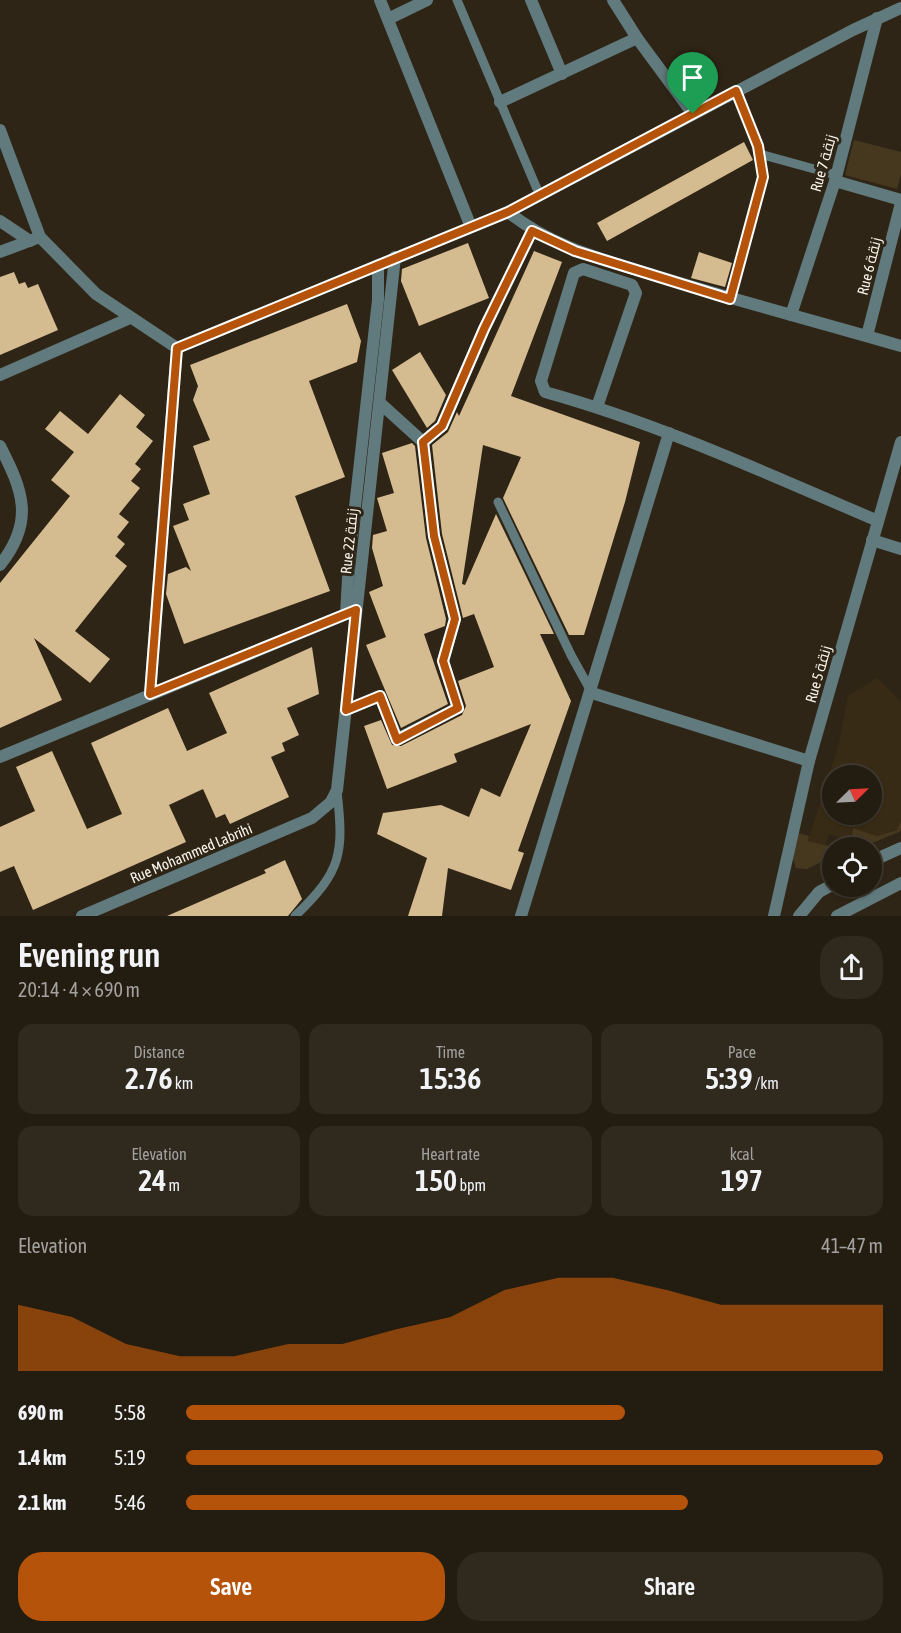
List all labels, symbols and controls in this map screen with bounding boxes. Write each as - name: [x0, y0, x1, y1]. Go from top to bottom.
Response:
- pin: [667, 52, 718, 114]
- icon: arrive: [676, 61, 709, 94]
- street label: Rue 7 زنقة: [807, 132, 840, 194]
- street label: Rue 6 زنقة: [854, 235, 885, 297]
- street label: Rue 22 زنقة: [337, 507, 362, 575]
- street label: Rue 5 زنقة: [802, 643, 835, 705]
- north arrow: [822, 765, 882, 825]
- map controls: [822, 765, 882, 897]
- street label: Rue Mohammed Labrihi: [127, 820, 255, 886]
- button: locate: [822, 837, 882, 897]
- text: Evening run: [18, 936, 160, 974]
- button: share: [820, 936, 883, 999]
- text: 20:14 · 4 × 690 m: [18, 978, 140, 1001]
- text: Distance: [134, 1043, 185, 1061]
- text: Time: [436, 1043, 465, 1061]
- text: Pace: [728, 1043, 756, 1061]
- text: 2.76: [125, 1061, 173, 1095]
- text: 15:36: [420, 1061, 481, 1095]
- text: 5:39: [705, 1061, 753, 1095]
- text: km: [173, 1074, 193, 1092]
- text: /km: [753, 1074, 779, 1092]
- text: Elevation: [131, 1145, 187, 1163]
- text: Heart rate: [421, 1145, 480, 1163]
- text: kcal: [730, 1145, 754, 1163]
- text: 24: [138, 1163, 166, 1197]
- text: 150: [415, 1163, 457, 1197]
- text: 197: [721, 1163, 763, 1197]
- text: m: [166, 1176, 180, 1194]
- text: bpm: [457, 1176, 486, 1194]
- text: Elevation: [18, 1234, 87, 1257]
- text: 41–47 m: [821, 1234, 883, 1257]
- text: 690 m: [18, 1401, 63, 1424]
- text: 5:58: [114, 1401, 146, 1424]
- text: 1.4 km: [18, 1446, 66, 1469]
- text: 5:19: [114, 1446, 146, 1469]
- text: 2.1 km: [18, 1491, 66, 1514]
- text: 5:46: [114, 1491, 146, 1514]
- button: Save: [18, 1552, 445, 1621]
- button: Share: [457, 1552, 883, 1621]

